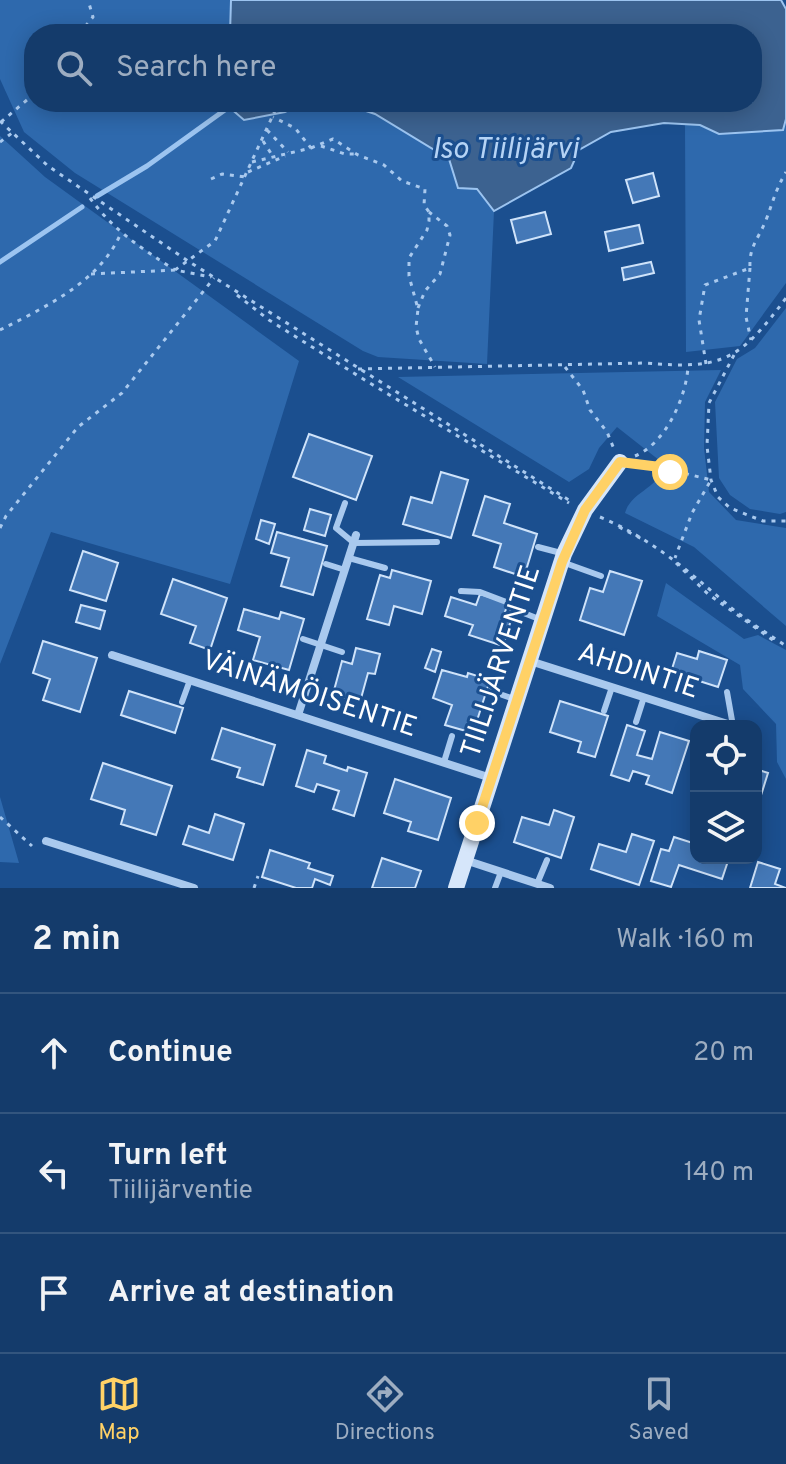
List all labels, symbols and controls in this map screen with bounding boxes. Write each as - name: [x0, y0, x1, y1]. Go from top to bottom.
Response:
- search box: [24, 24, 762, 112]
- icon: search: [52, 46, 96, 90]
- text: Search here: [116, 50, 276, 87]
- water label: Iso Tiilijärvi: [432, 132, 580, 169]
- route start: [652, 454, 688, 490]
- street label: TIILIJÄRVENTIE: [453, 561, 550, 763]
- street label: AHDINTIE: [573, 636, 703, 708]
- street label: VÄINÄMÖISENTIE: [197, 641, 422, 747]
- map controls: [690, 720, 762, 864]
- button: locate: [690, 720, 762, 792]
- button: layers: [690, 792, 762, 864]
- route end: [459, 805, 495, 841]
- text: 2 min: [32, 919, 121, 962]
- text: Walk · 160 m: [616, 924, 754, 957]
- icon: ahead: [32, 1031, 76, 1075]
- text: Continue: [108, 1035, 233, 1072]
- text: 20 m: [693, 1037, 754, 1070]
- text: Turn left: [108, 1138, 228, 1175]
- icon: left: [32, 1151, 76, 1195]
- text: 140 m: [684, 1157, 754, 1190]
- text: Tiilijärventie: [108, 1175, 253, 1208]
- icon: arrive: [32, 1271, 76, 1315]
- text: Arrive at destination: [108, 1275, 394, 1312]
- tab: Map: [97, 1372, 141, 1447]
- tab: Directions: [335, 1372, 435, 1447]
- tab: Saved: [629, 1372, 689, 1447]

